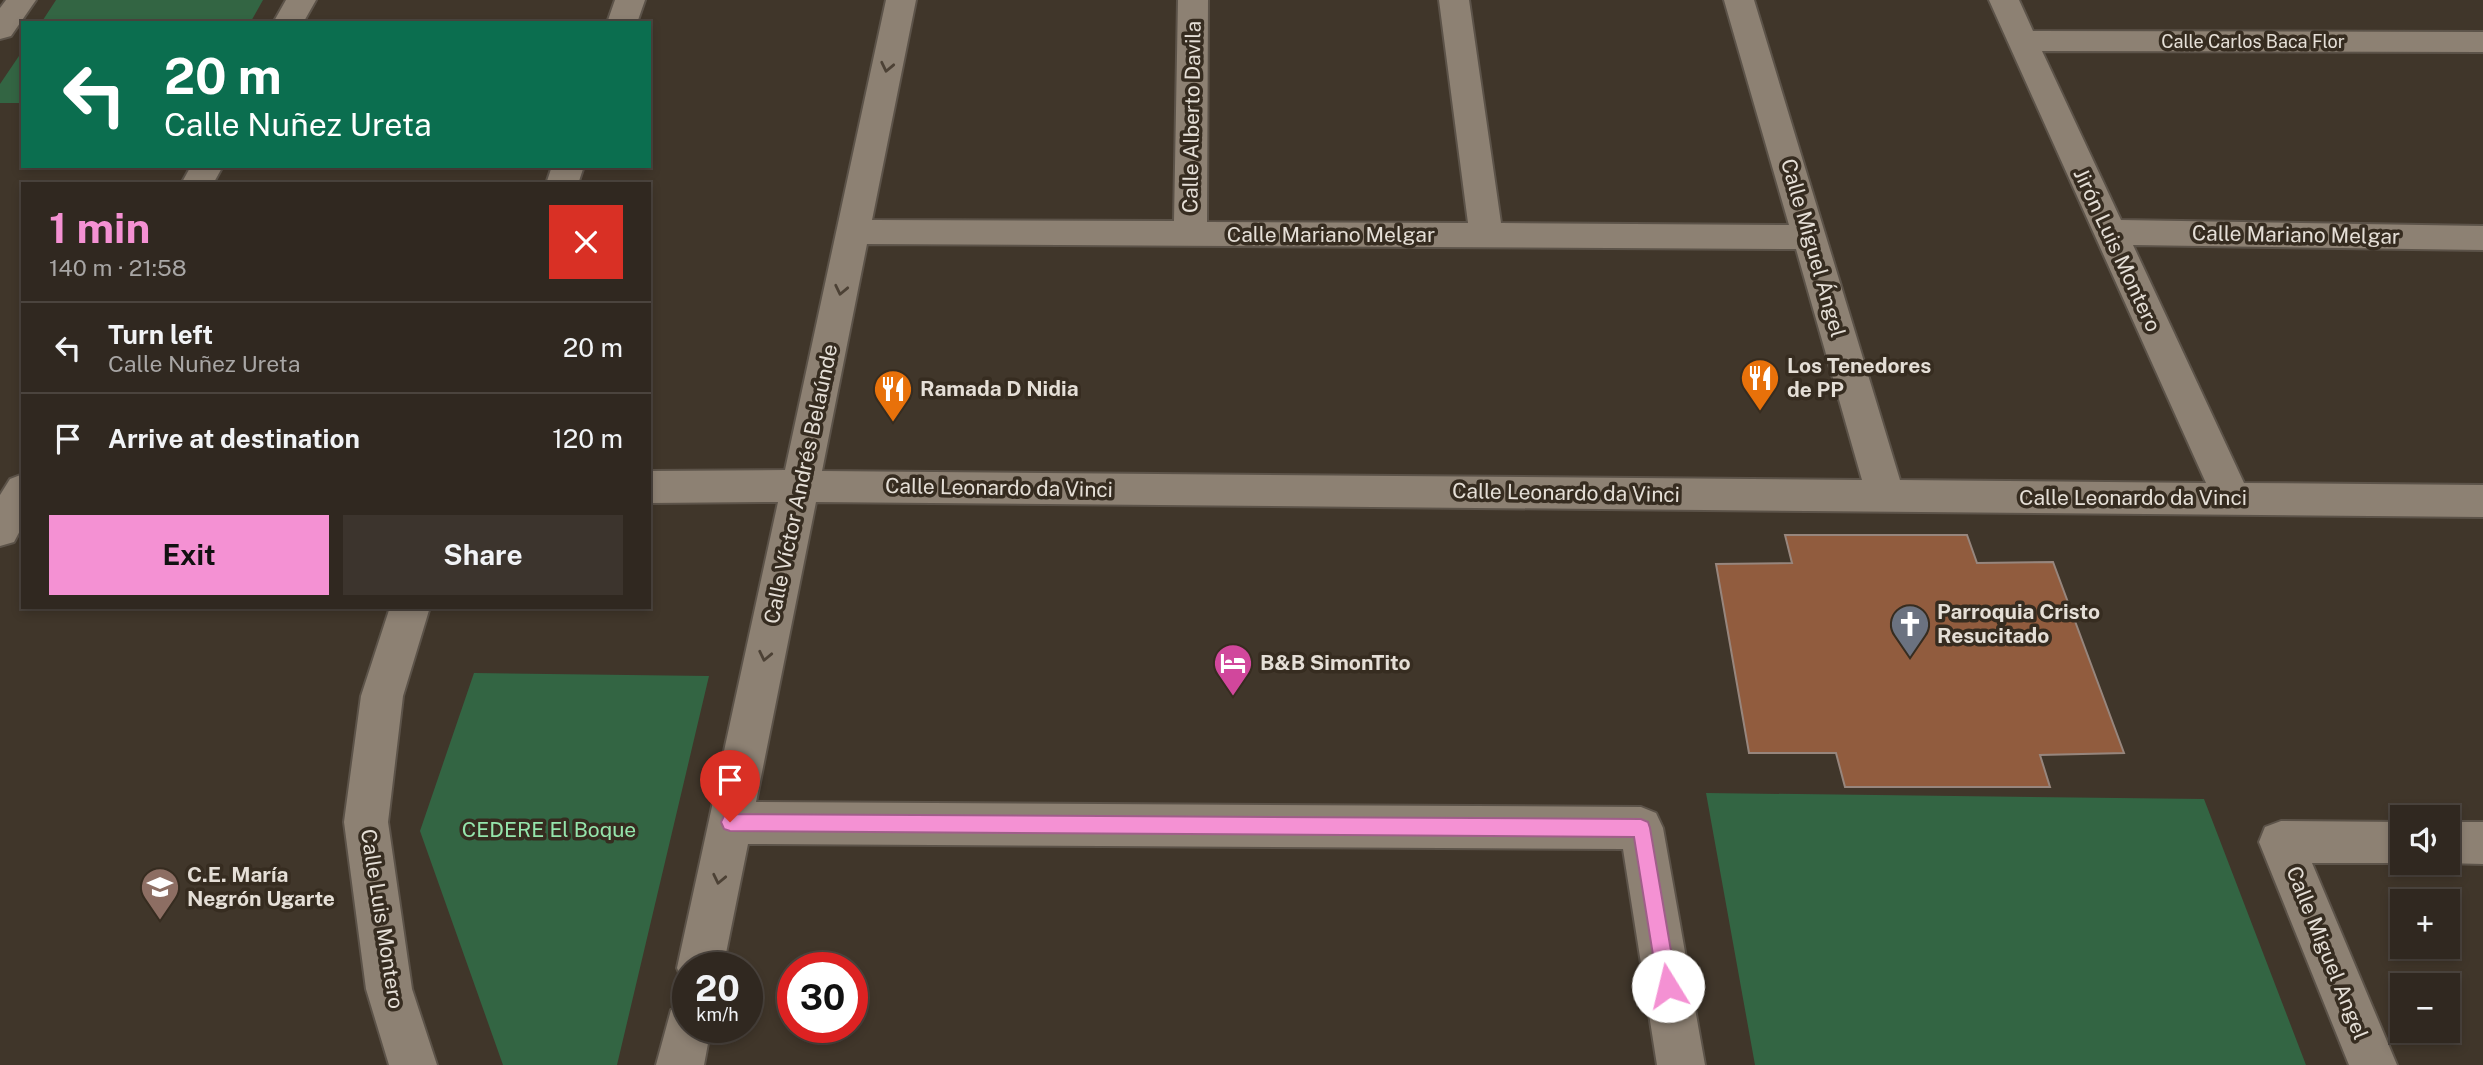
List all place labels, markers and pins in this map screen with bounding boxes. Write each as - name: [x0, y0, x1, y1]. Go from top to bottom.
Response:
- place label: Los Tenedores de PP: [1787, 353, 1931, 402]
- restaurant icon: Los Tenedores de PP: [1739, 357, 1781, 412]
- restaurant icon: Ramada D Nidia: [872, 368, 914, 423]
- place label: Ramada D Nidia: [920, 376, 1079, 401]
- place label: Parroquia Cristo Resucitado: [1937, 599, 2100, 648]
- church icon: Parroquia Cristo Resucitado: [1889, 603, 1931, 658]
- hotel icon: B&B SimonTito: [1212, 642, 1254, 697]
- place label: B&B SimonTito: [1260, 650, 1411, 675]
- pin: [700, 750, 760, 822]
- place label: C.E. María Negrón Ugarte: [187, 862, 335, 911]
- school or university icon: C.E. María Negrón Ugarte: [139, 866, 181, 921]

